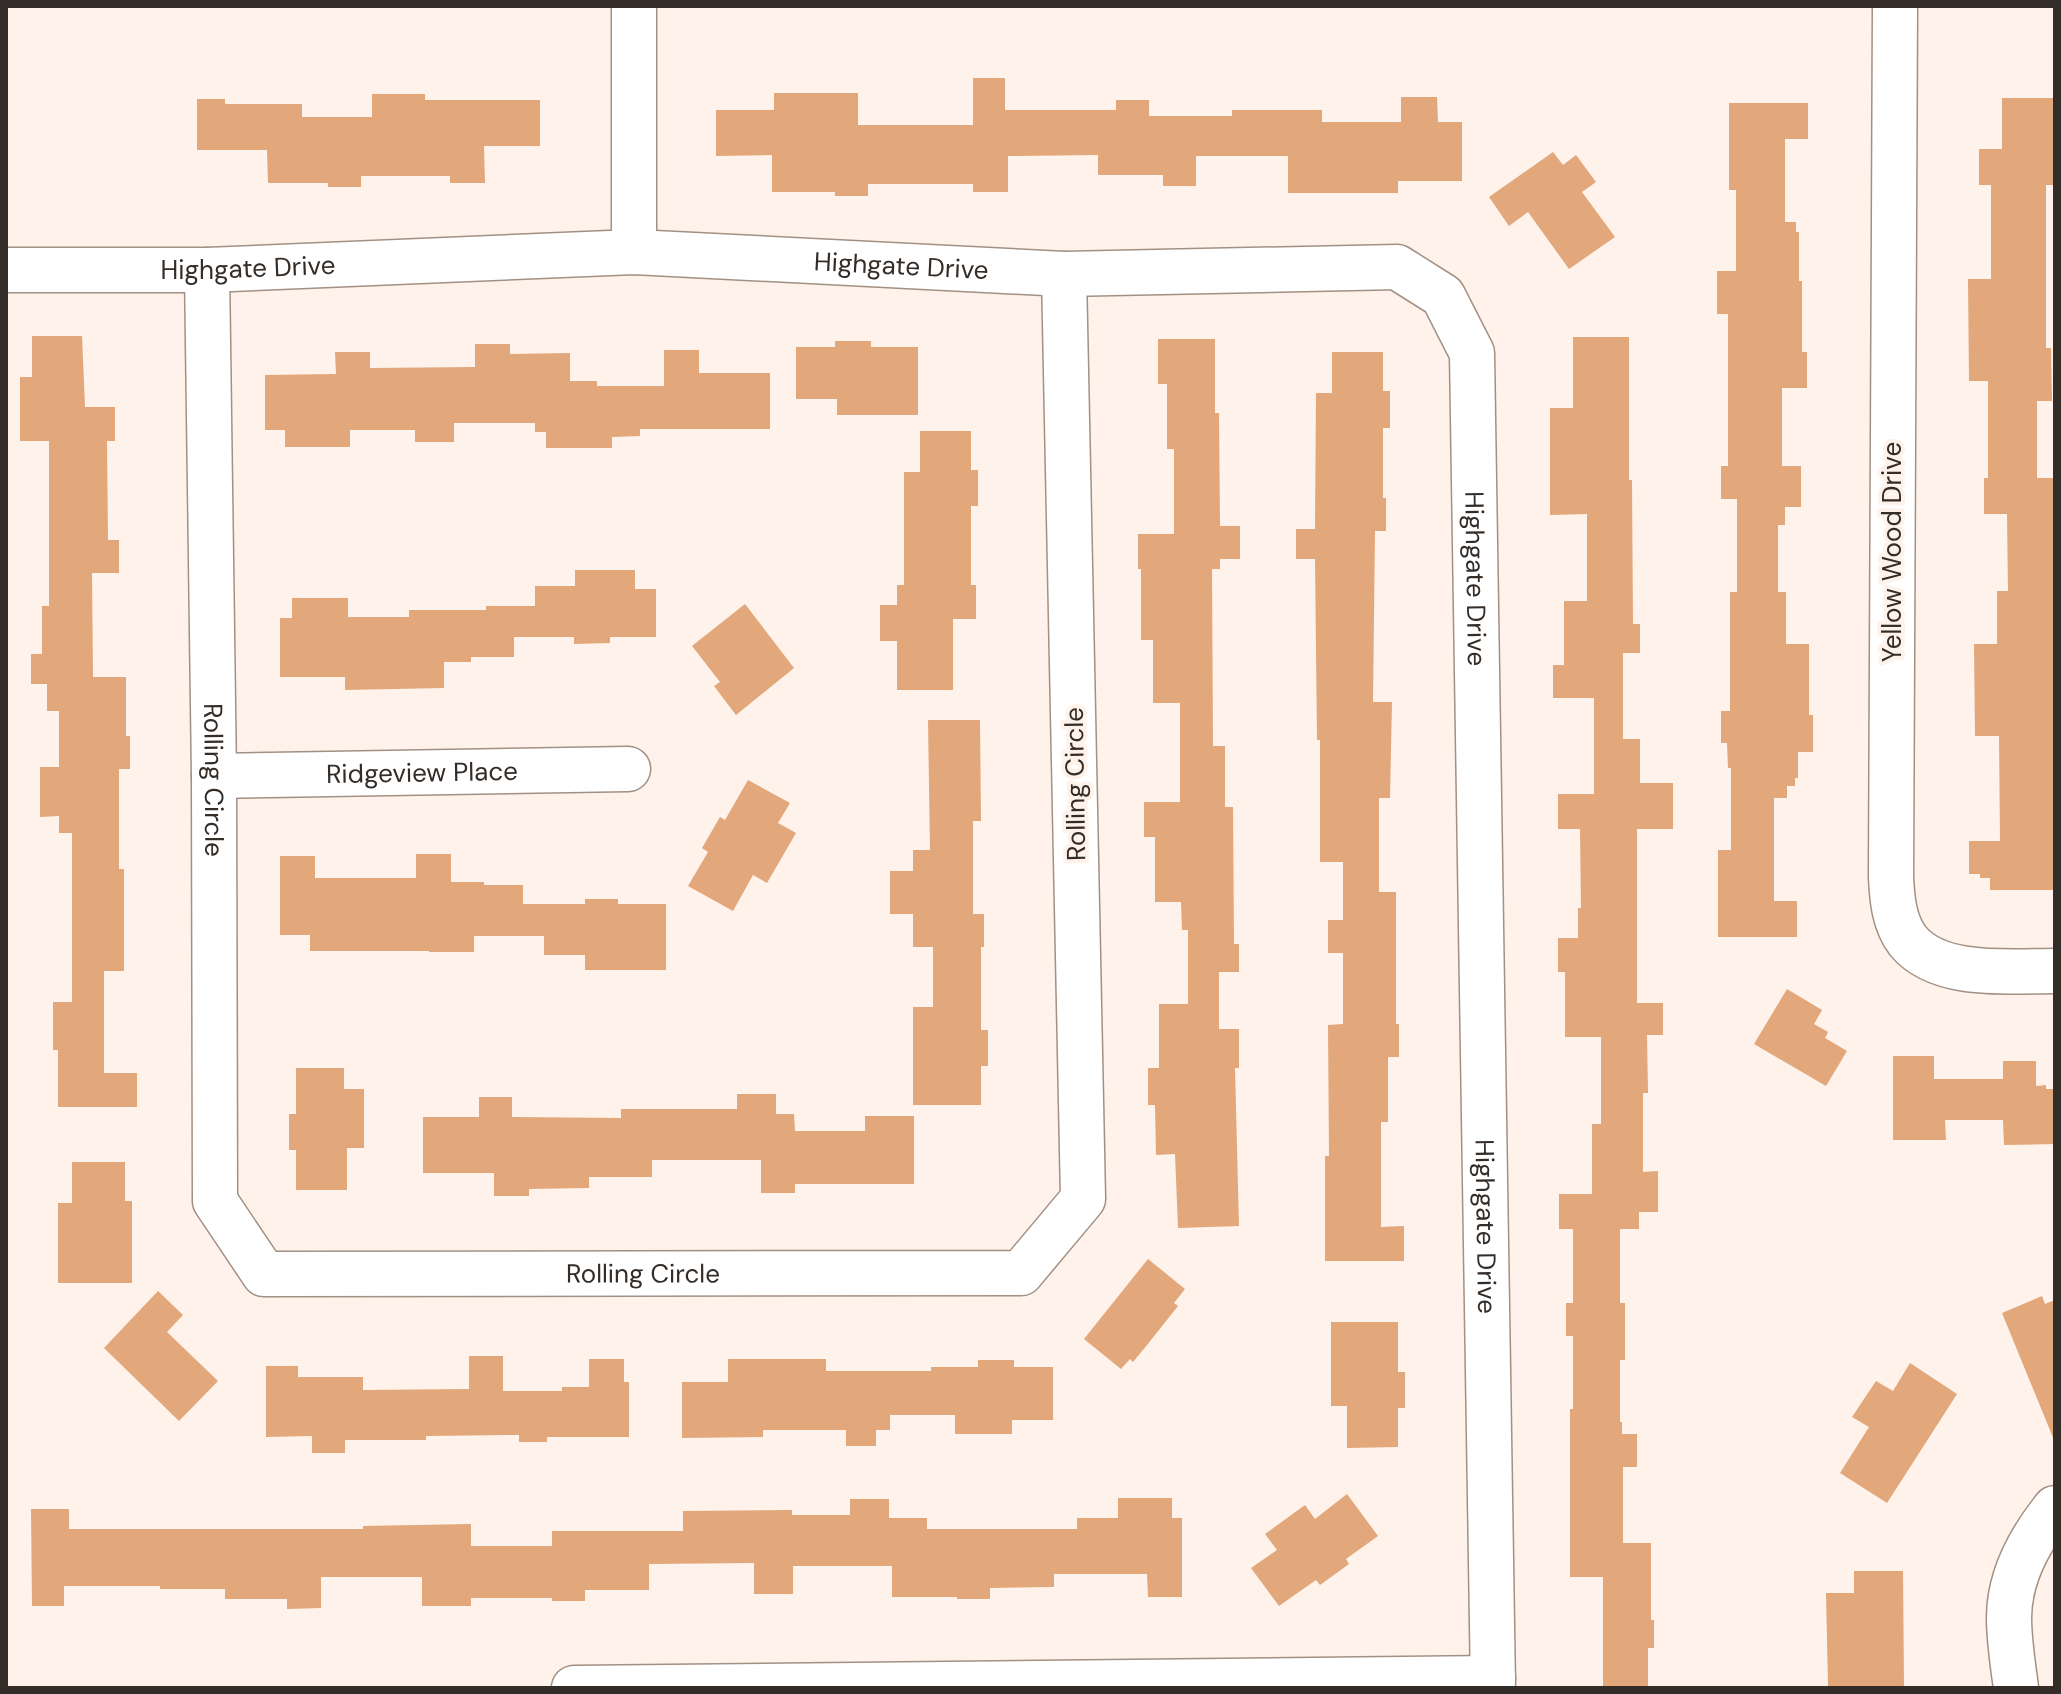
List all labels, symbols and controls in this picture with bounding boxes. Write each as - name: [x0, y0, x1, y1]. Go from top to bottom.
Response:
- street label: Highgate Drive: [813, 244, 989, 287]
- street label: Highgate Drive: [161, 248, 336, 287]
- street label: Yellow Wood Drive: [1875, 442, 1909, 662]
- street label: Highgate Drive: [1457, 491, 1494, 666]
- street label: Rolling Circle: [196, 703, 231, 857]
- street label: Rolling Circle: [1057, 707, 1093, 861]
- street label: Ridgeview Place: [326, 754, 518, 791]
- street label: Highgate Drive: [1467, 1139, 1504, 1314]
- street label: Rolling Circle: [566, 1256, 720, 1291]

